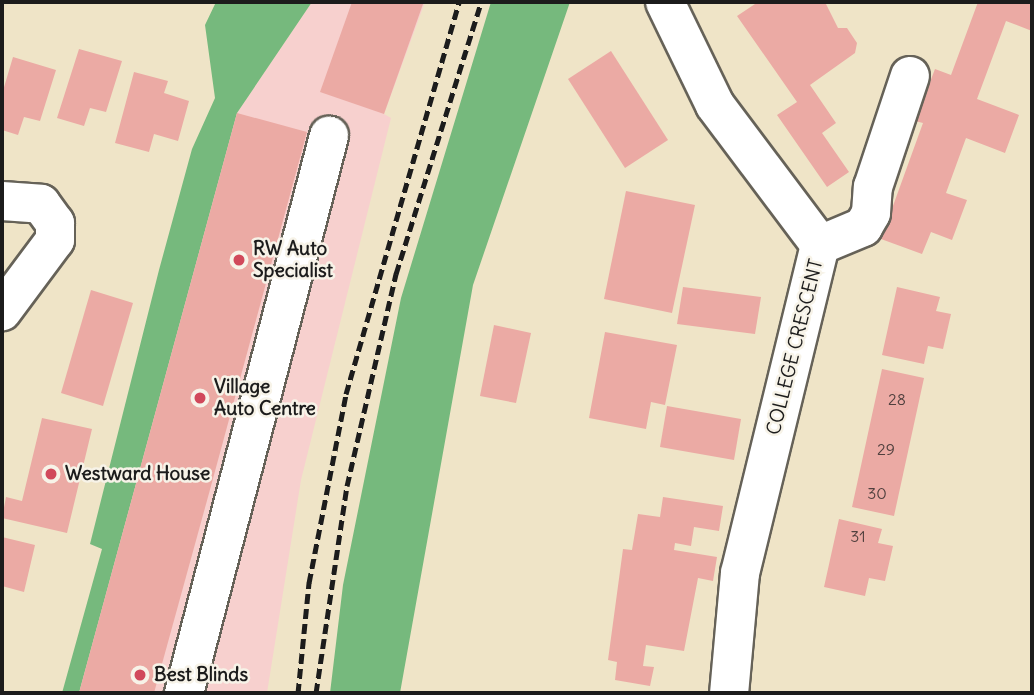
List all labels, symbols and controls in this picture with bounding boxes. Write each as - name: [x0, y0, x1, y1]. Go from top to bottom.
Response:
- place label: RW Auto Specialist: [253, 238, 333, 282]
- marker: RW Auto Specialist: [231, 252, 247, 268]
- street label: COLLEGE CRESCENT: [762, 257, 828, 437]
- place label: Village Auto Centre: [214, 376, 316, 420]
- house number: 28: [888, 389, 906, 409]
- marker: Village Auto Centre: [192, 390, 208, 406]
- house number: 29: [877, 439, 895, 459]
- place label: Westward House: [65, 463, 210, 485]
- marker: Westward House: [43, 466, 59, 482]
- house number: 30: [867, 483, 887, 503]
- house number: 31: [850, 526, 866, 546]
- place label: Best Blinds: [154, 664, 248, 686]
- marker: Best Blinds: [132, 667, 148, 683]

